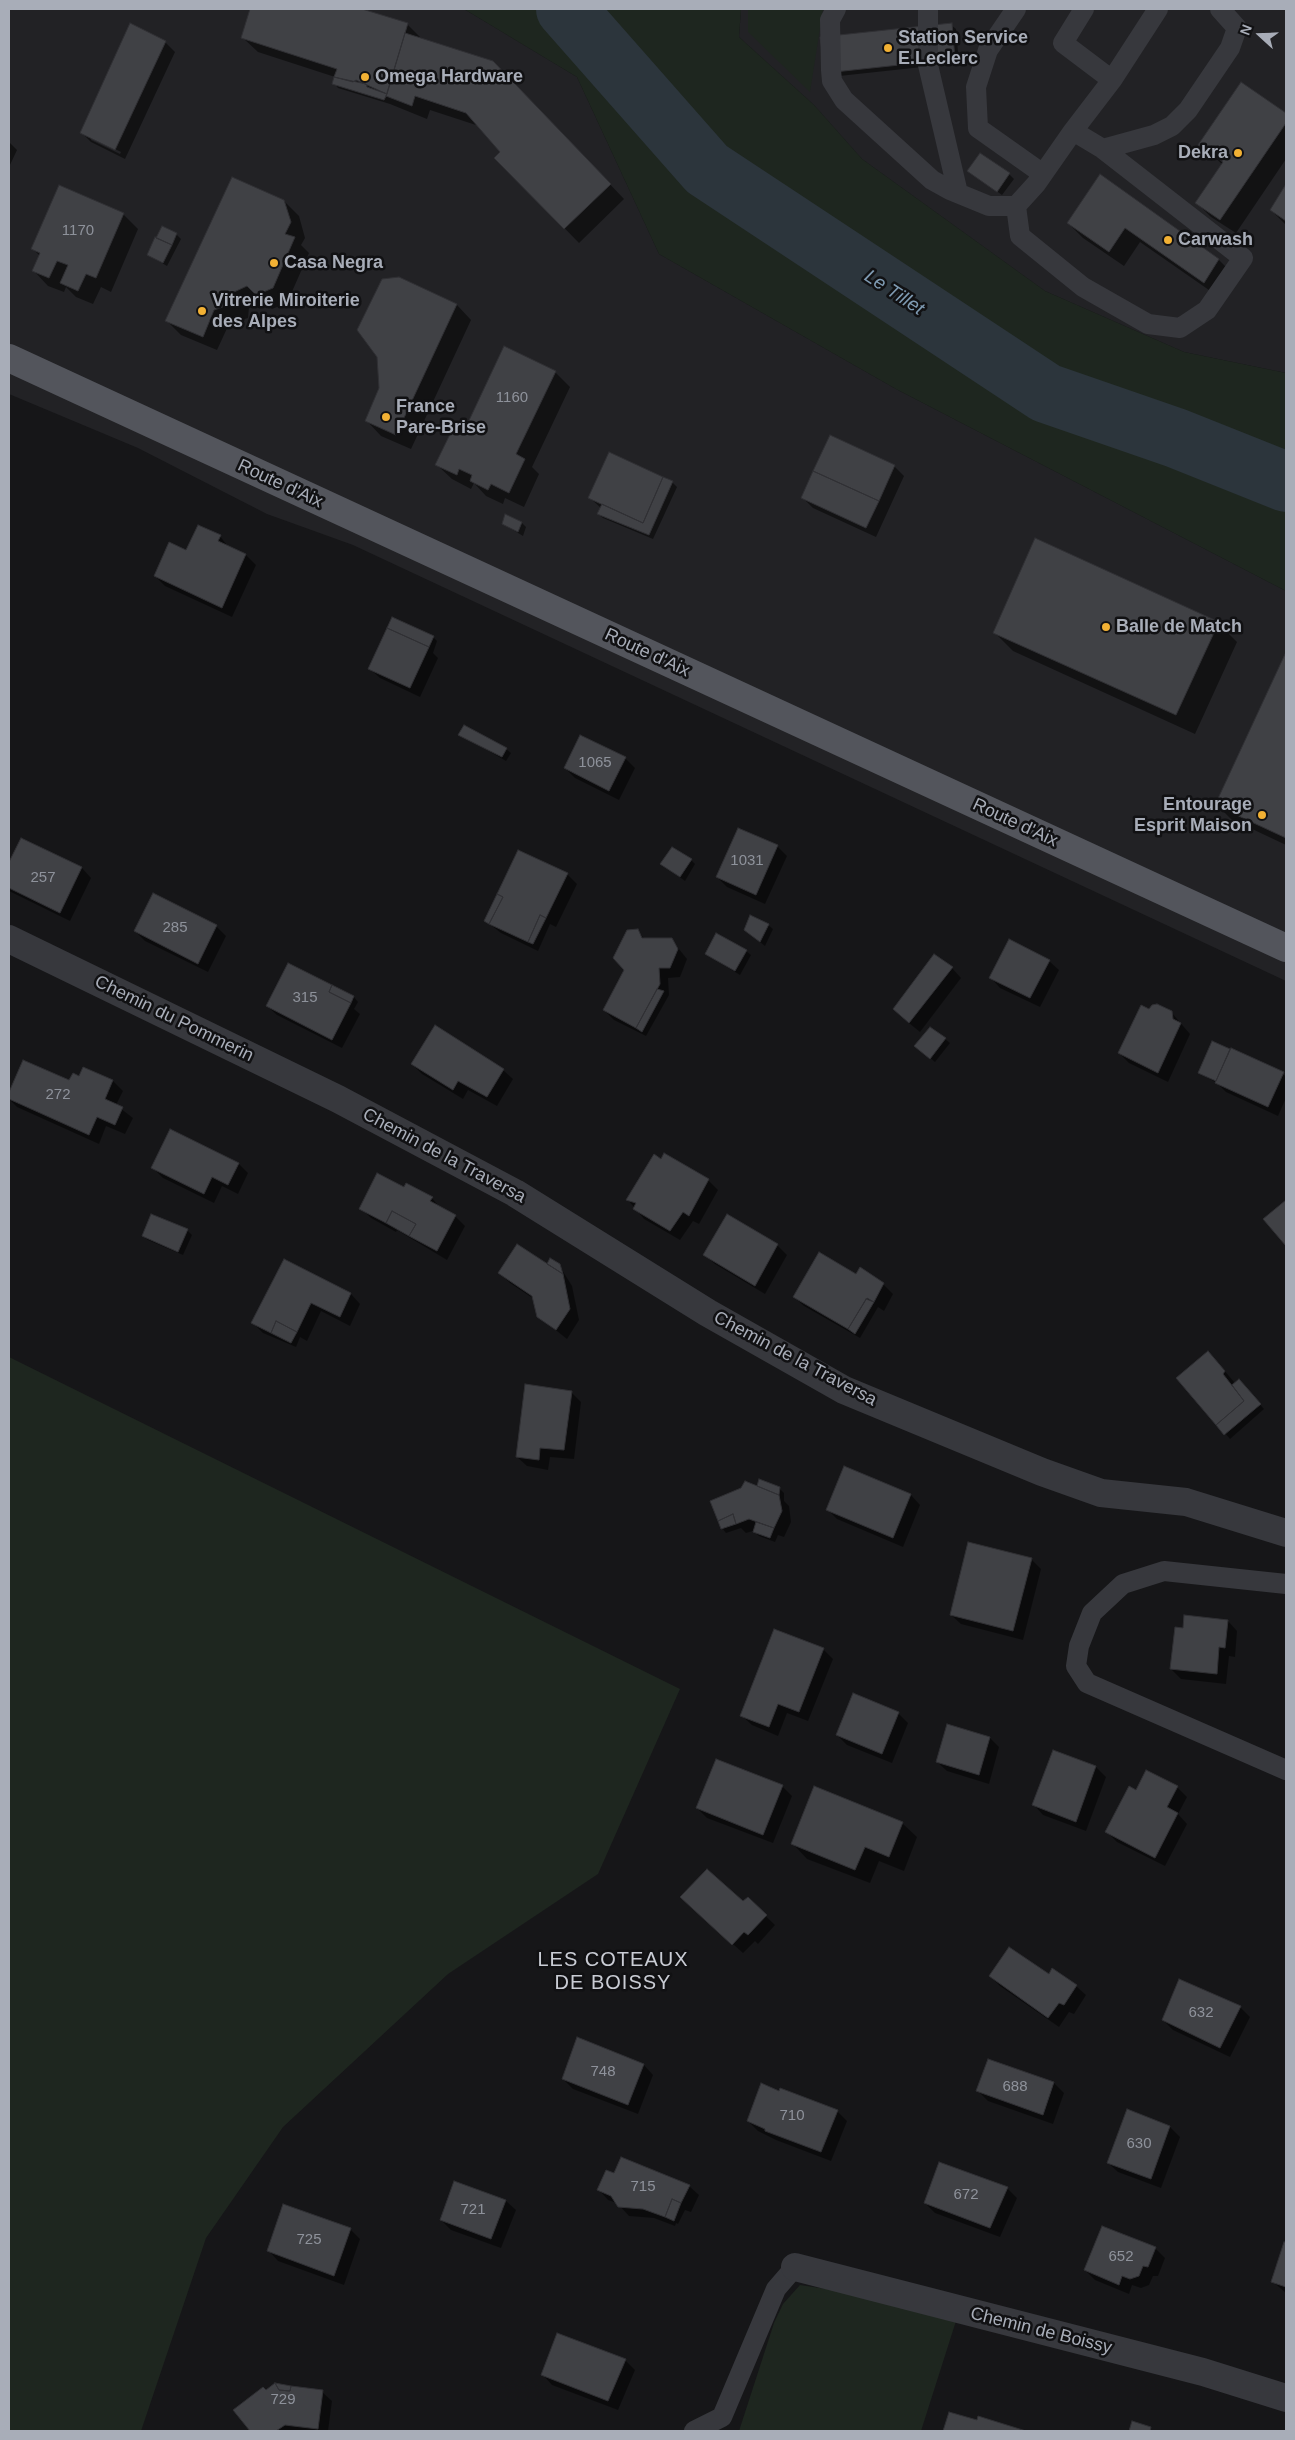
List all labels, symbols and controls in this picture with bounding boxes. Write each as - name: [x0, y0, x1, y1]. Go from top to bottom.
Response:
- north arrow: [1235, 10, 1285, 60]
- text: N: [1237, 22, 1255, 37]
- place label: Station Service E.Leclerc: [898, 27, 1028, 70]
- marker: Station Service E.Leclerc: [882, 42, 894, 54]
- place label: Omega Hardware: [375, 66, 523, 88]
- marker: Omega Hardware: [359, 71, 371, 83]
- place label: Dekra: [1178, 142, 1228, 164]
- marker: Dekra: [1232, 147, 1244, 159]
- house number: 1170: [62, 222, 94, 240]
- place label: Carwash: [1178, 229, 1253, 251]
- marker: Carwash: [1162, 234, 1174, 246]
- place label: Casa Negra: [284, 252, 383, 274]
- marker: Casa Negra: [268, 257, 280, 269]
- water label: Le Tillet: [860, 265, 928, 321]
- place label: Vitrerie Miroiterie des Alpes: [212, 290, 360, 332]
- marker: Vitrerie Miroiterie des Alpes: [196, 305, 208, 317]
- house number: 1160: [496, 389, 528, 407]
- place label: France Pare-Brise: [396, 396, 486, 438]
- marker: France Pare-Brise: [380, 411, 392, 423]
- street label: Route d'Aix: [234, 455, 326, 513]
- place label: Balle de Match: [1116, 616, 1242, 638]
- marker: Balle de Match: [1100, 621, 1112, 633]
- street label: Route d'Aix: [601, 624, 693, 682]
- house number: 1065: [578, 754, 612, 772]
- street label: Route d'Aix: [969, 794, 1061, 852]
- place label: Entourage Esprit Maison: [1134, 794, 1252, 836]
- marker: Entourage Esprit Maison: [1256, 809, 1268, 821]
- house number: 1031: [730, 852, 764, 870]
- house number: 257: [30, 869, 56, 887]
- house number: 285: [162, 919, 188, 937]
- street label: Chemin du Pommerin: [91, 971, 257, 1067]
- house number: 315: [292, 989, 318, 1007]
- house number: 272: [45, 1086, 71, 1104]
- street label: Chemin de la Traversa: [359, 1104, 529, 1208]
- street label: Chemin de la Traversa: [710, 1307, 880, 1411]
- district label: LES COTEAUX DE BOISSY: [536, 1948, 690, 1995]
- house number: 632: [1188, 2004, 1214, 2022]
- house number: 748: [590, 2063, 616, 2081]
- house number: 688: [1002, 2078, 1028, 2096]
- house number: 710: [779, 2107, 805, 2125]
- house number: 630: [1126, 2135, 1152, 2153]
- house number: 715: [630, 2178, 656, 2196]
- house number: 672: [953, 2186, 979, 2204]
- house number: 721: [460, 2201, 486, 2219]
- house number: 725: [296, 2231, 322, 2249]
- house number: 652: [1108, 2248, 1134, 2266]
- street label: Chemin de Boissy: [968, 2303, 1114, 2359]
- house number: 729: [270, 2391, 296, 2409]

